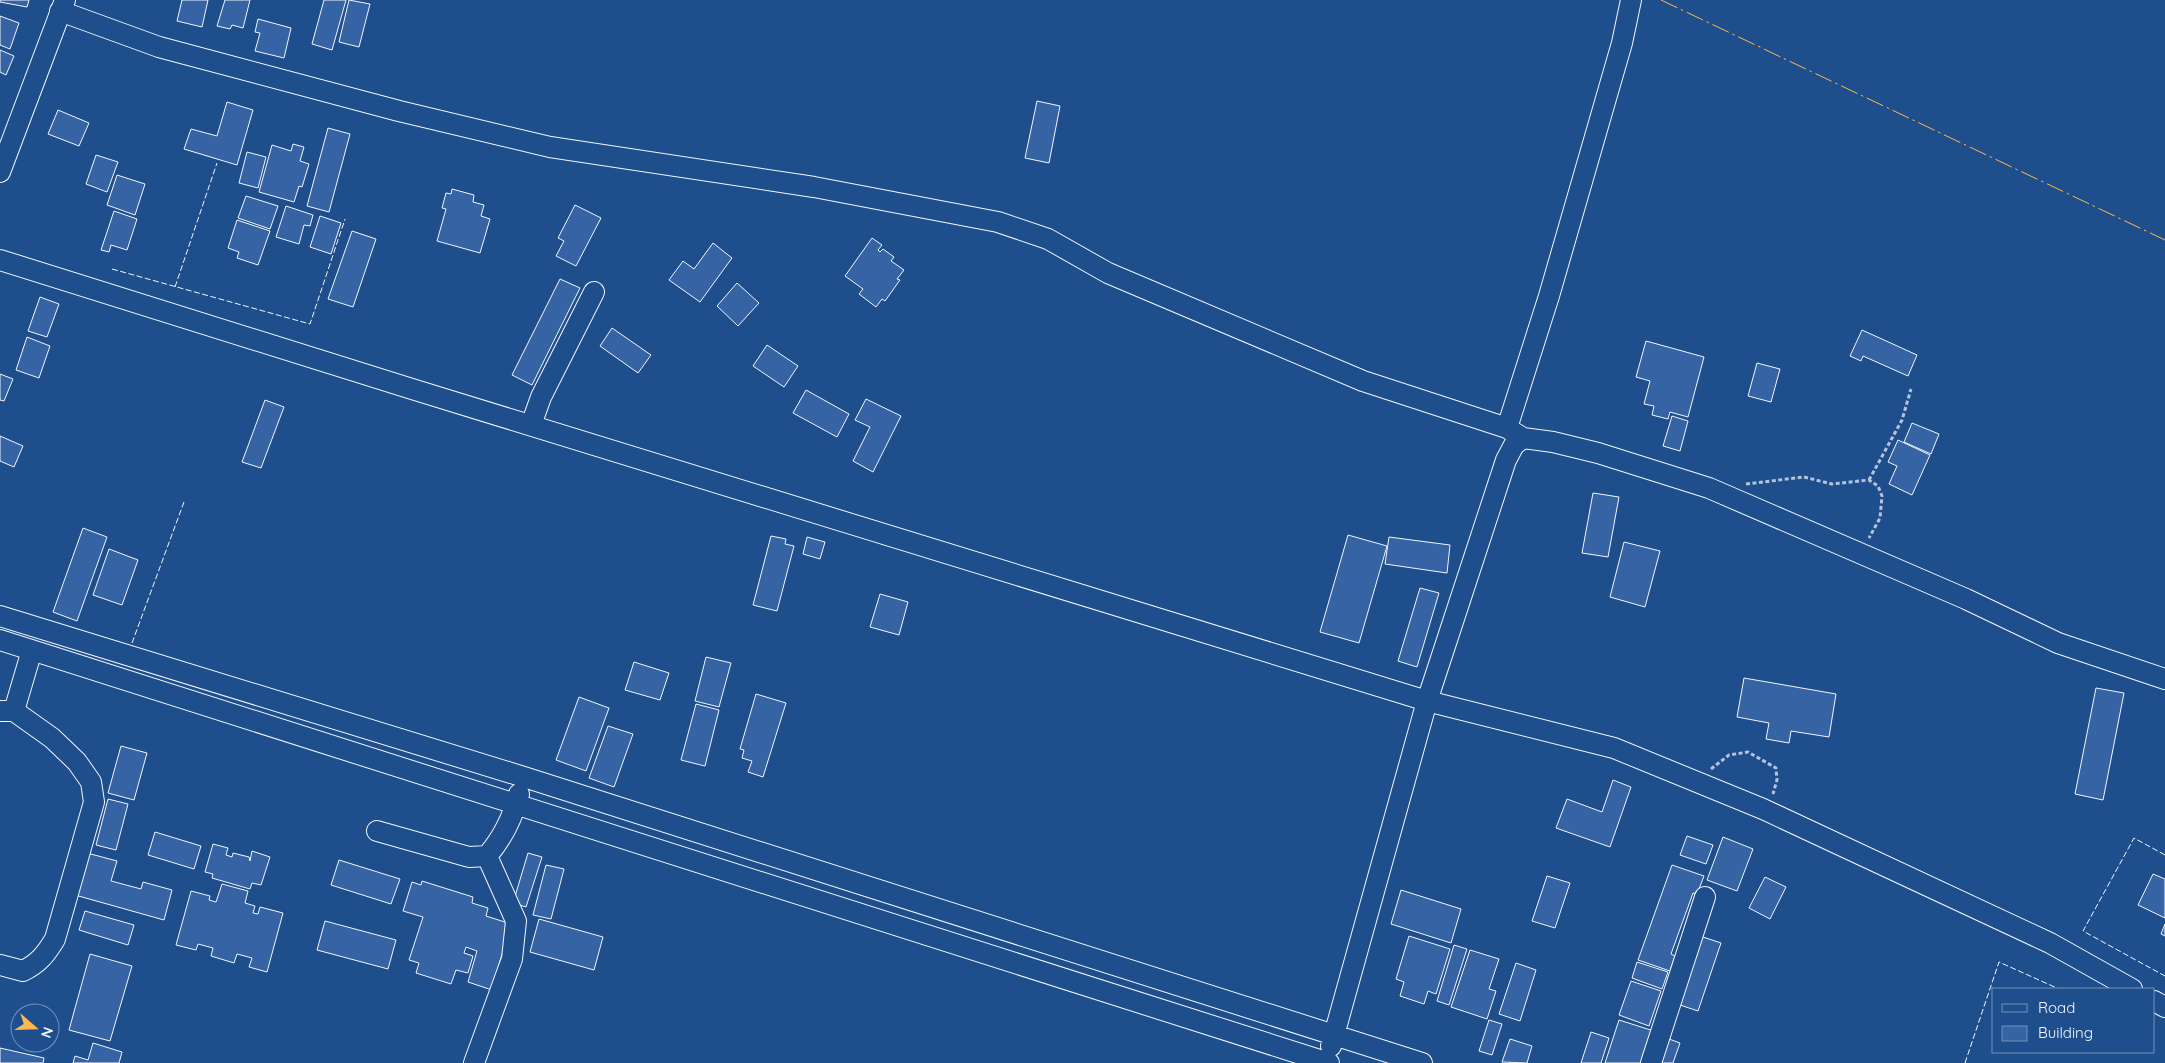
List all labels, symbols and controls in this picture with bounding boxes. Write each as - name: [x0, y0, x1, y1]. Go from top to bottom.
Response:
- legend: [1992, 988, 2155, 1053]
- text: Road: [2038, 998, 2075, 1017]
- north arrow: [10, 1003, 60, 1053]
- text: Building: [2038, 1023, 2093, 1042]
- text: N: [37, 1025, 57, 1040]

